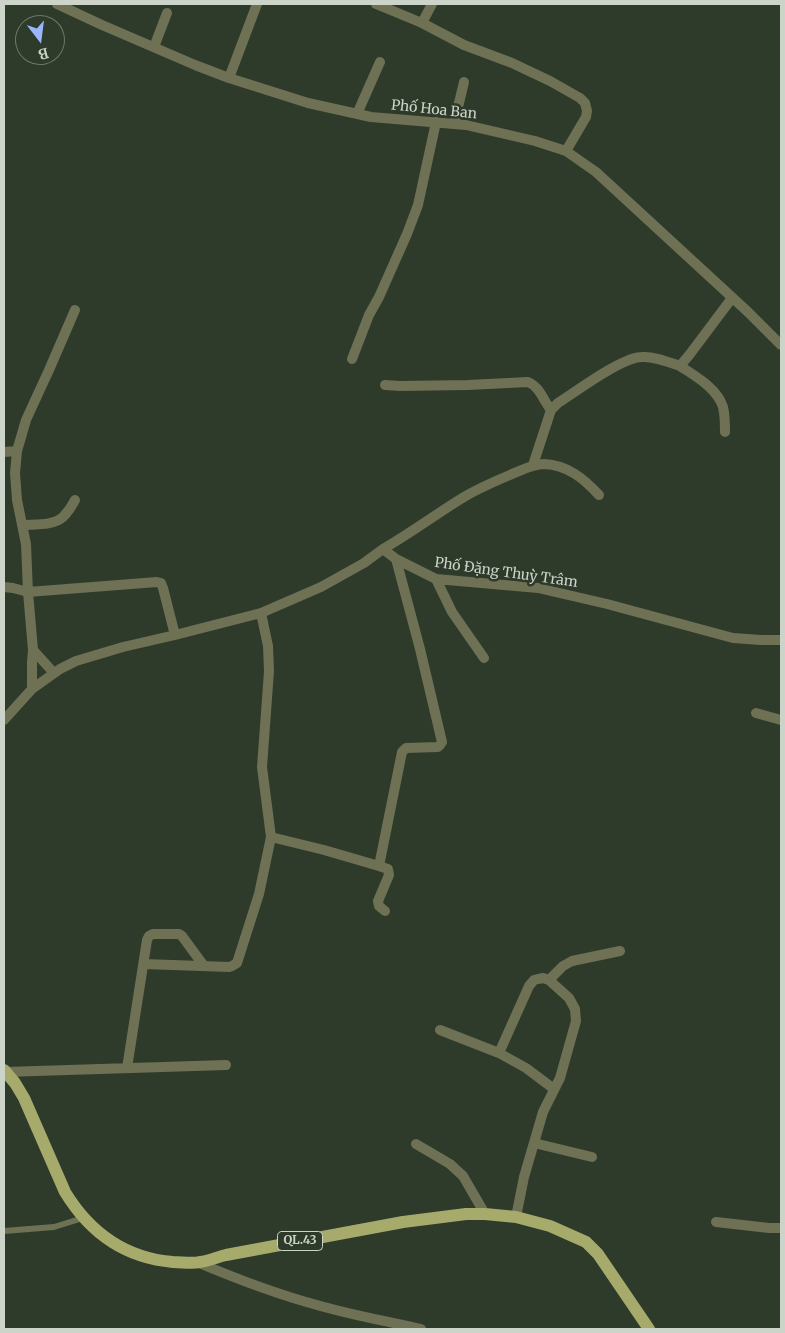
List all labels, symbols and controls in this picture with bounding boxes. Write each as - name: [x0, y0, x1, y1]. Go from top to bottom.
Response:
- north arrow: [15, 15, 65, 65]
- text: B: [37, 44, 51, 63]
- street label: Phố Hoa Ban: [390, 97, 478, 123]
- street label: Phố Đặng Thuỳ Trâm: [433, 555, 579, 591]
- road number: QL.43: [278, 1232, 322, 1250]

